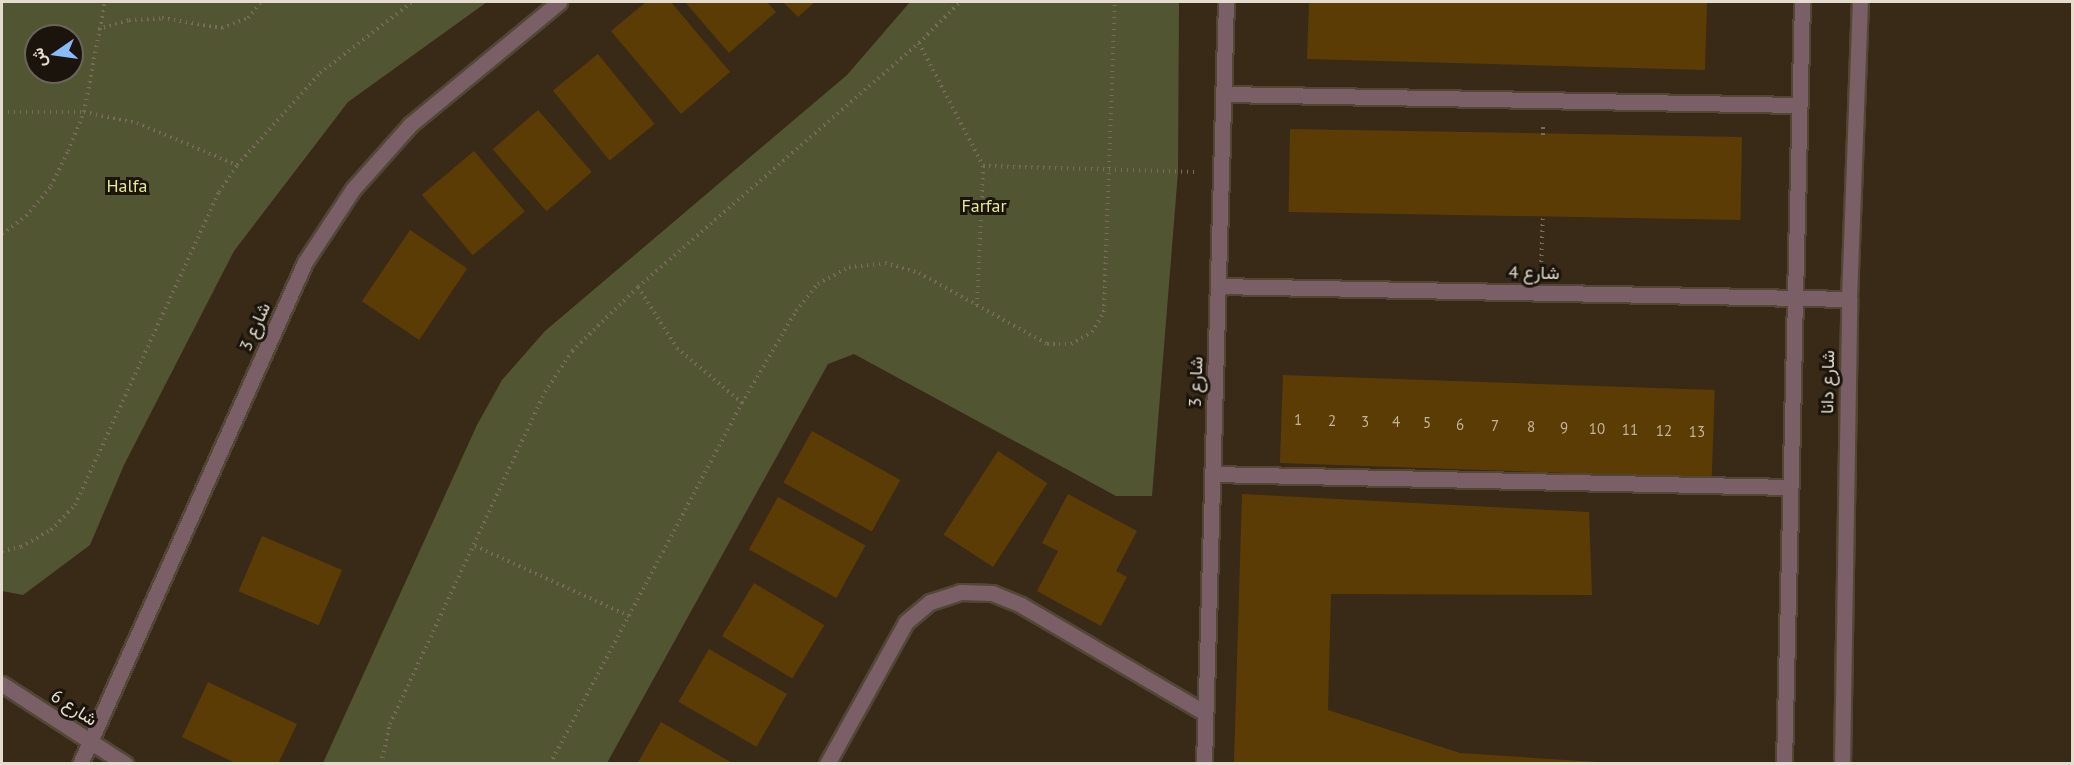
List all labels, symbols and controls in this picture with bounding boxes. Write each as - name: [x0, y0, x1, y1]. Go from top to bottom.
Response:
- north arrow: [24, 24, 84, 84]
- text: ش: [27, 46, 50, 69]
- park label: Halfa: [107, 175, 147, 197]
- park label: Farfar: [961, 195, 1007, 217]
- street label: شارع 4: [1508, 262, 1560, 284]
- street label: شارع 3: [235, 299, 275, 355]
- street label: شارع دانا: [1817, 350, 1839, 414]
- street label: شارع 3: [1184, 356, 1208, 408]
- house number: 1: [1294, 411, 1302, 429]
- house number: 2: [1328, 412, 1336, 430]
- house number: 3: [1361, 413, 1369, 431]
- house number: 4: [1392, 413, 1400, 431]
- house number: 5: [1423, 414, 1431, 432]
- house number: 6: [1456, 416, 1464, 434]
- house number: 7: [1491, 417, 1499, 435]
- house number: 8: [1527, 418, 1535, 436]
- house number: 9: [1560, 419, 1568, 437]
- house number: 10: [1589, 420, 1605, 438]
- house number: 11: [1622, 421, 1638, 439]
- house number: 12: [1656, 422, 1672, 440]
- house number: 13: [1689, 423, 1705, 441]
- street label: شارع 6: [47, 685, 101, 731]

